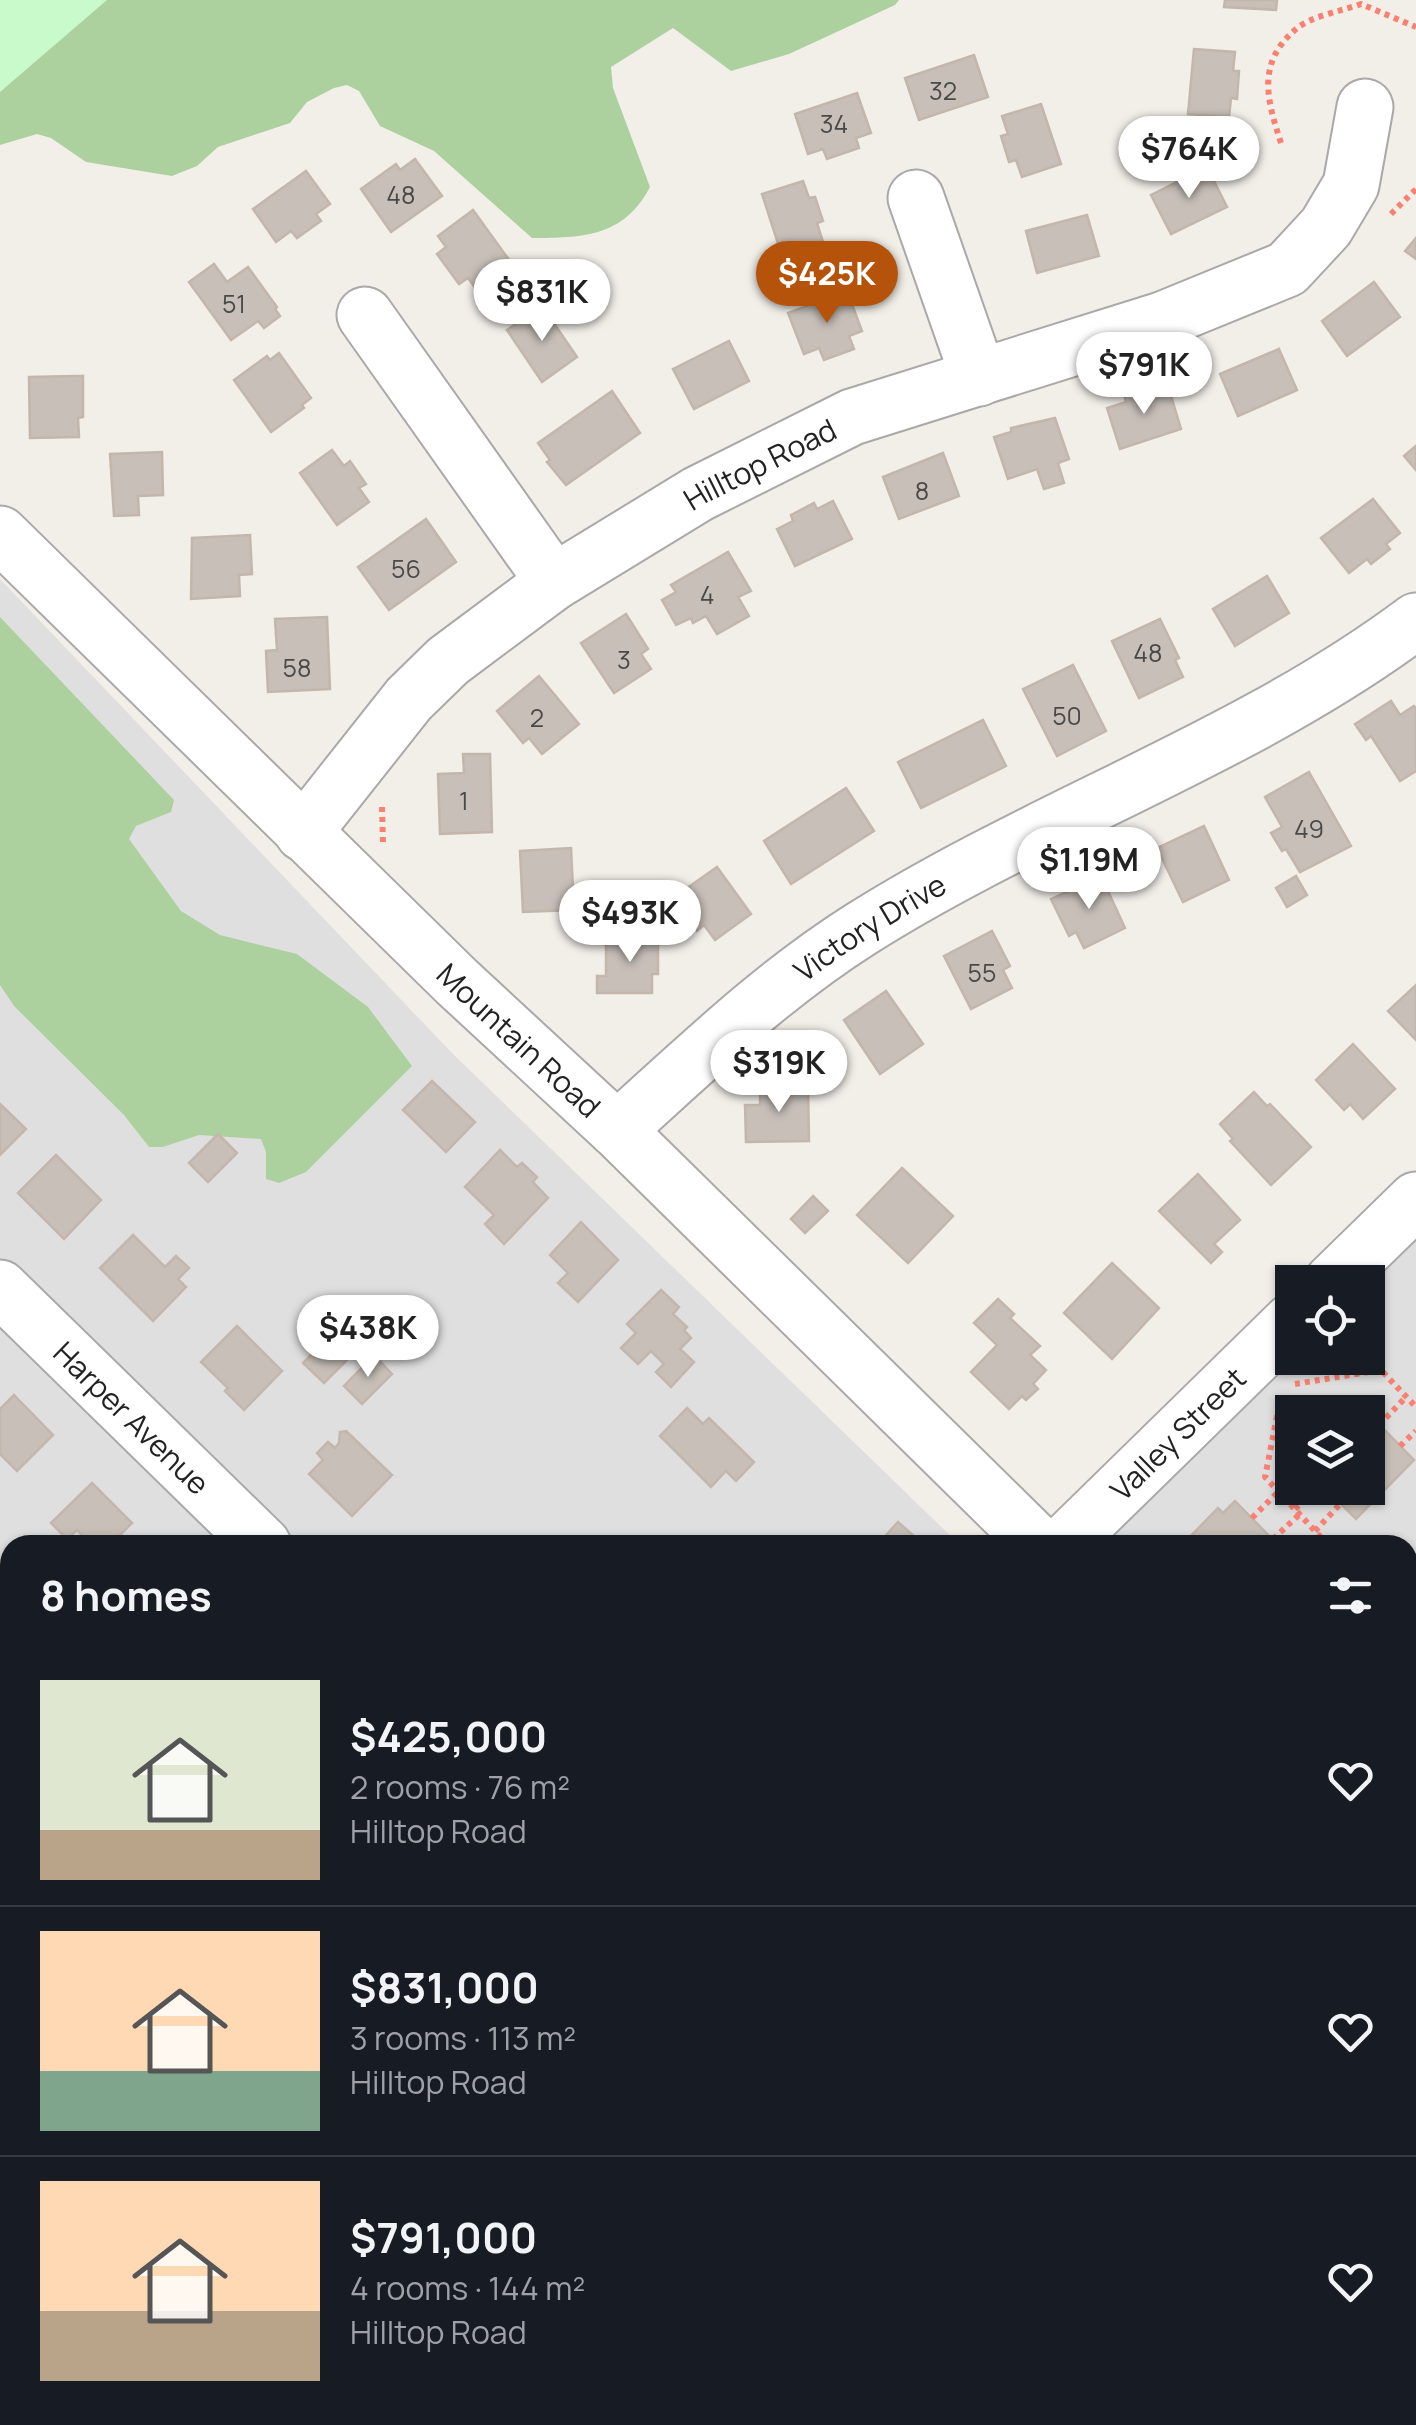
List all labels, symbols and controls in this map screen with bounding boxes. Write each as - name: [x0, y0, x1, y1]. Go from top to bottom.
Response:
- house number: 32: [929, 73, 957, 108]
- house number: 34: [820, 106, 848, 141]
- pin: $764K: [1119, 116, 1259, 201]
- text: $764K: [1140, 126, 1238, 170]
- house number: 48: [386, 177, 416, 212]
- pin: $425K: [757, 241, 897, 326]
- text: $425K: [778, 251, 876, 295]
- pin: $831K: [472, 259, 612, 344]
- text: $831K: [495, 269, 589, 313]
- house number: 51: [222, 286, 246, 321]
- pin: $791K: [1074, 332, 1214, 417]
- text: $791K: [1098, 342, 1190, 386]
- street label: Hilltop Road: [675, 408, 843, 519]
- house number: 8: [915, 473, 929, 508]
- house number: 56: [391, 551, 421, 586]
- house number: 4: [700, 577, 714, 612]
- house number: 48: [1133, 635, 1163, 670]
- house number: 3: [617, 642, 631, 677]
- house number: 58: [283, 650, 311, 685]
- house number: 50: [1052, 698, 1082, 733]
- house number: 2: [530, 700, 544, 735]
- house number: 1: [459, 783, 469, 818]
- house number: 49: [1294, 811, 1324, 846]
- pin: $1.19M: [1008, 827, 1170, 912]
- text: $1.19M: [1039, 837, 1139, 881]
- street label: Victory Drive: [785, 863, 953, 990]
- pin: $493K: [560, 880, 700, 965]
- text: $493K: [581, 890, 679, 934]
- street label: Mountain Road: [429, 954, 610, 1126]
- house number: 55: [968, 955, 996, 990]
- pin: $319K: [709, 1030, 849, 1115]
- text: $319K: [732, 1040, 826, 1084]
- map controls: [1275, 1265, 1385, 1505]
- button: locate: [1275, 1265, 1385, 1375]
- pin: $438K: [298, 1295, 438, 1380]
- text: $438K: [319, 1305, 417, 1349]
- street label: Harper Avenue: [45, 1332, 219, 1503]
- street label: Valley Street: [1101, 1357, 1254, 1509]
- button: layers: [1275, 1395, 1385, 1505]
- text: 8 homes: [40, 1566, 212, 1624]
- icon: filters: [1323, 1568, 1378, 1623]
- text: $425,000: [350, 1707, 547, 1765]
- icon: home: [120, 1720, 240, 1840]
- icon: heart: [1323, 1753, 1378, 1808]
- text: 2 rooms · 76 m²: [350, 1765, 570, 1809]
- text: Hilltop Road: [350, 1809, 527, 1853]
- text: $831,000: [350, 1958, 539, 2016]
- icon: home: [120, 1971, 240, 2091]
- icon: heart: [1323, 2004, 1378, 2059]
- text: 3 rooms · 113 m²: [350, 2016, 576, 2060]
- text: Hilltop Road: [350, 2060, 527, 2104]
- text: $791,000: [350, 2208, 537, 2266]
- icon: home: [120, 2221, 240, 2341]
- icon: heart: [1323, 2254, 1378, 2309]
- text: 4 rooms · 144 m²: [350, 2266, 585, 2310]
- text: Hilltop Road: [350, 2310, 527, 2354]

